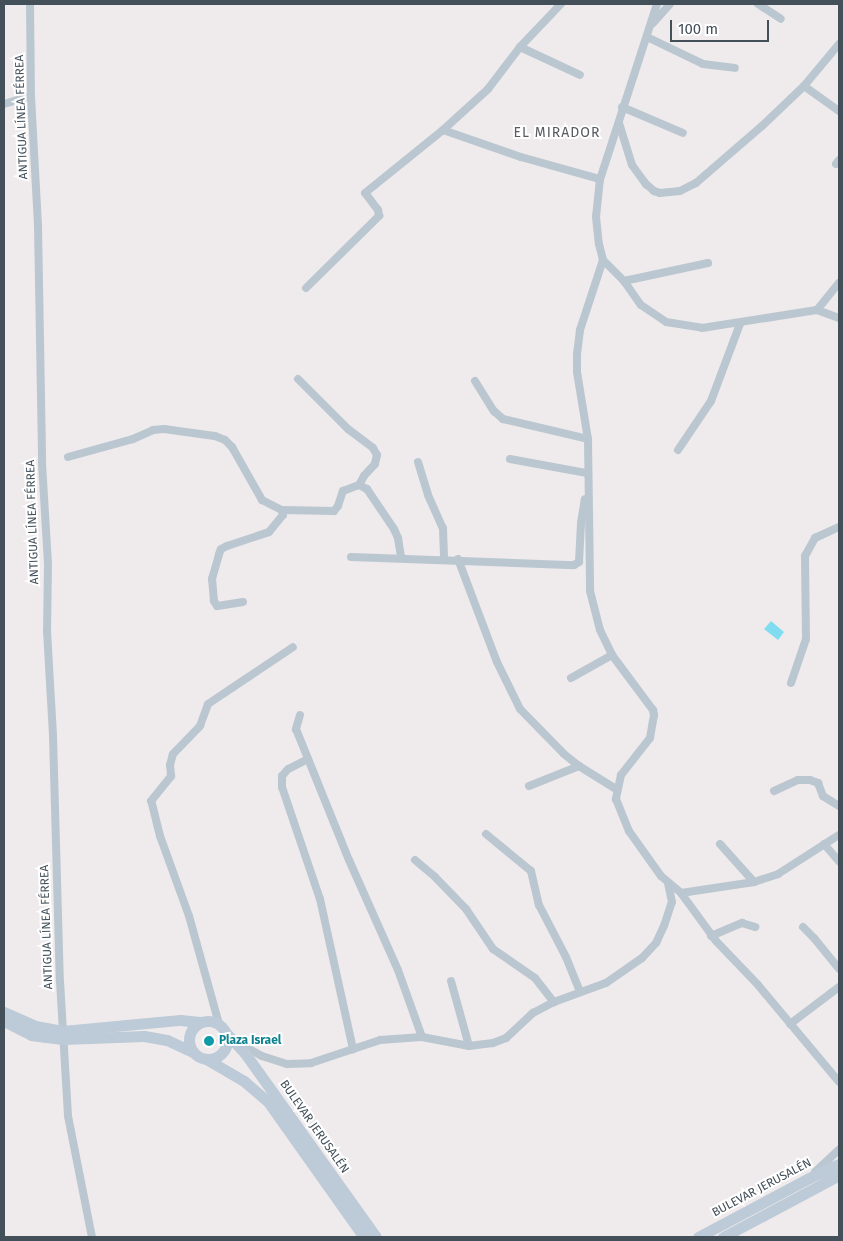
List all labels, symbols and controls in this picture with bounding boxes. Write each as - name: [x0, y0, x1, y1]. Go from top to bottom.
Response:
- scale bar: [673, 10, 772, 42]
- text: 100 m: [678, 20, 718, 38]
- street label: ANTIGUA LÍNEA FÉRREA: [13, 54, 31, 180]
- district label: EL MIRADOR: [512, 125, 602, 141]
- street label: ANTIGUA LÍNEA FÉRREA: [24, 459, 42, 585]
- street label: ANTIGUA LÍNEA FÉRREA: [38, 864, 56, 990]
- place label: Plaza Israel: [219, 1034, 281, 1048]
- marker: Plaza Israel: [203, 1035, 215, 1047]
- street label: BULEVAR JERUSALÉN: [276, 1078, 352, 1176]
- street label: BULEVAR JERUSALÉN: [710, 1156, 814, 1220]

